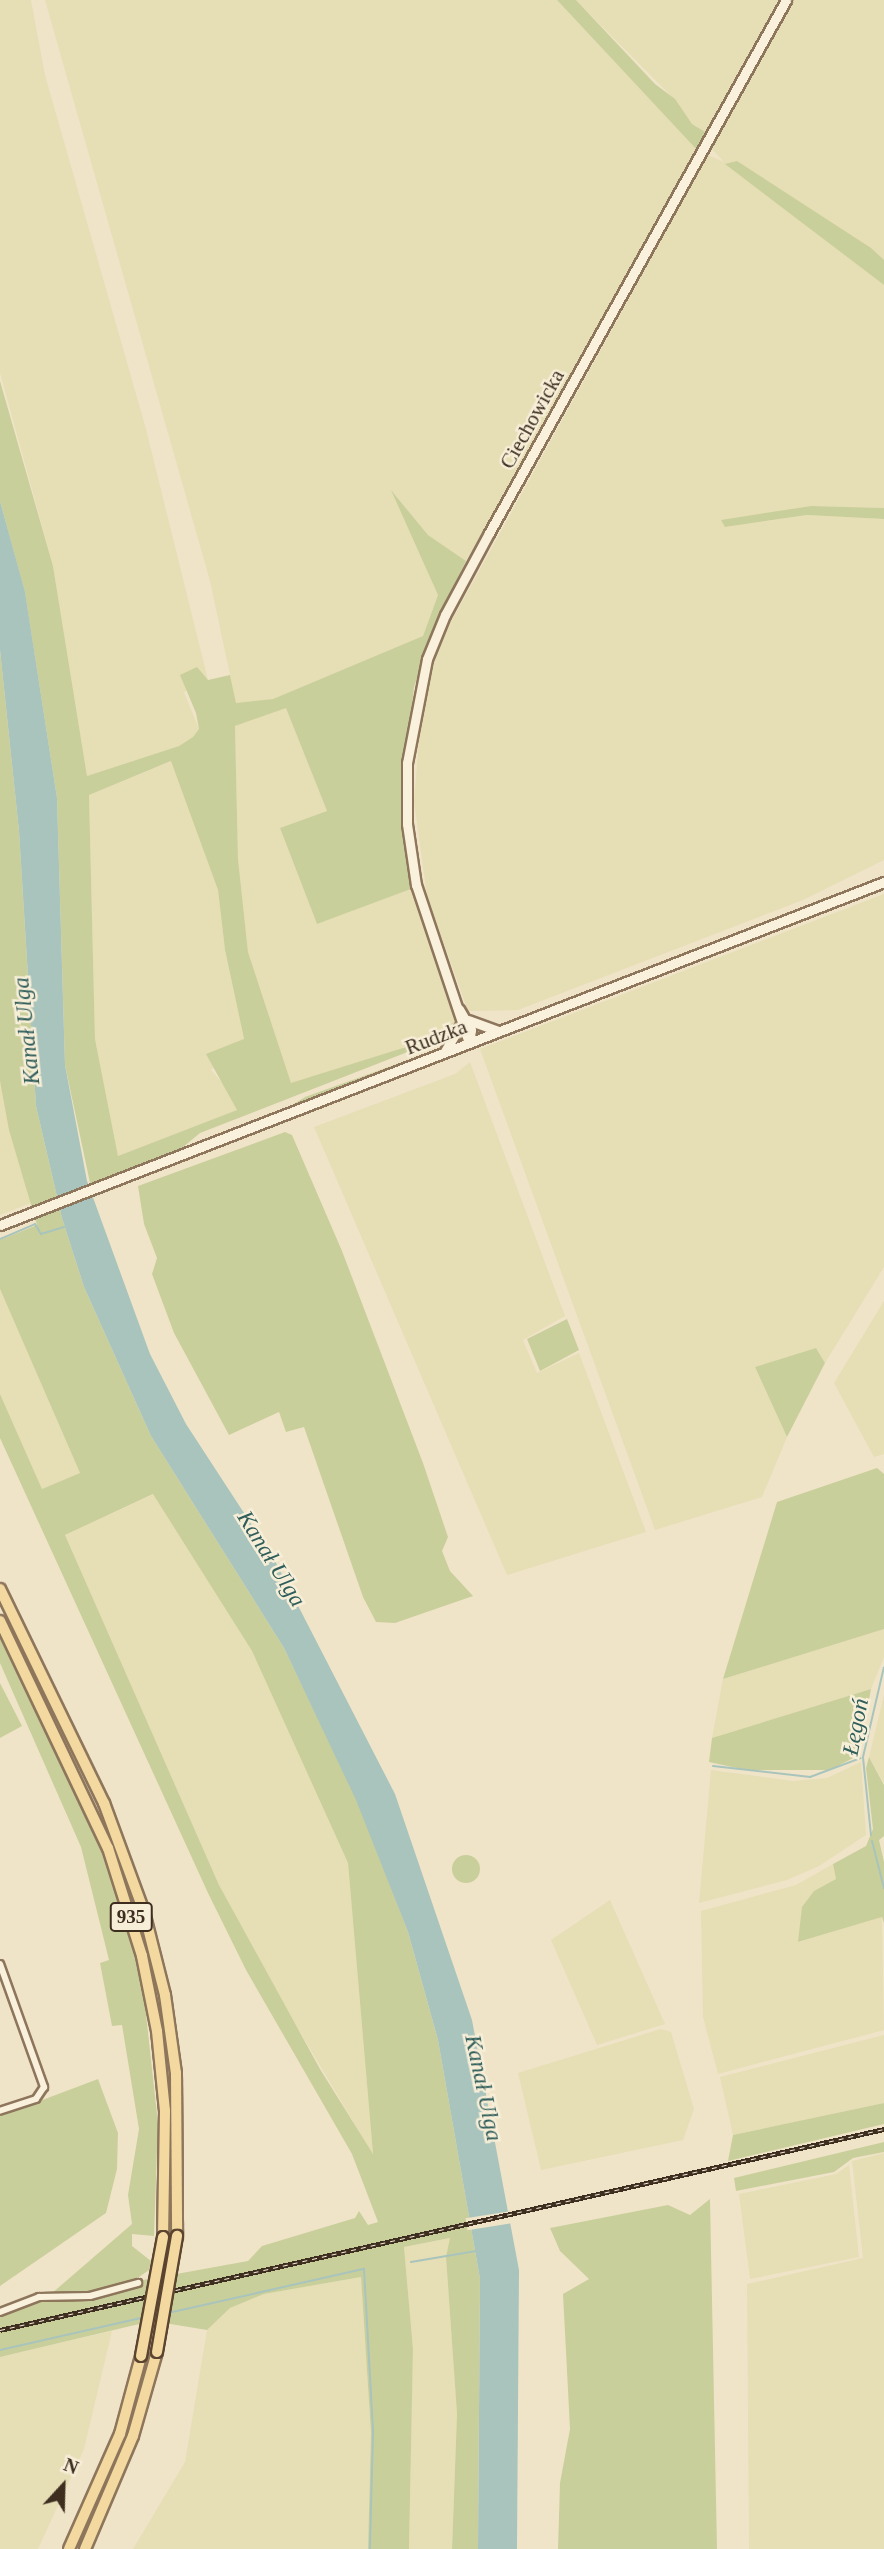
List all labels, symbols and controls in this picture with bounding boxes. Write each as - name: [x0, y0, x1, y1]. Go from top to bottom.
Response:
- street label: Ciechowicka: [494, 365, 570, 473]
- water label: Kanał Ulga: [8, 976, 46, 1086]
- street label: Rudzka: [402, 1014, 470, 1060]
- water label: Kanał Ulga: [231, 1506, 311, 1612]
- water label: Łęgoń: [837, 1696, 875, 1758]
- road number: 935: [108, 1901, 154, 1932]
- water label: Kanał Ulga: [458, 2032, 508, 2144]
- north arrow: [28, 2451, 98, 2521]
- text: N: [61, 2454, 81, 2478]

